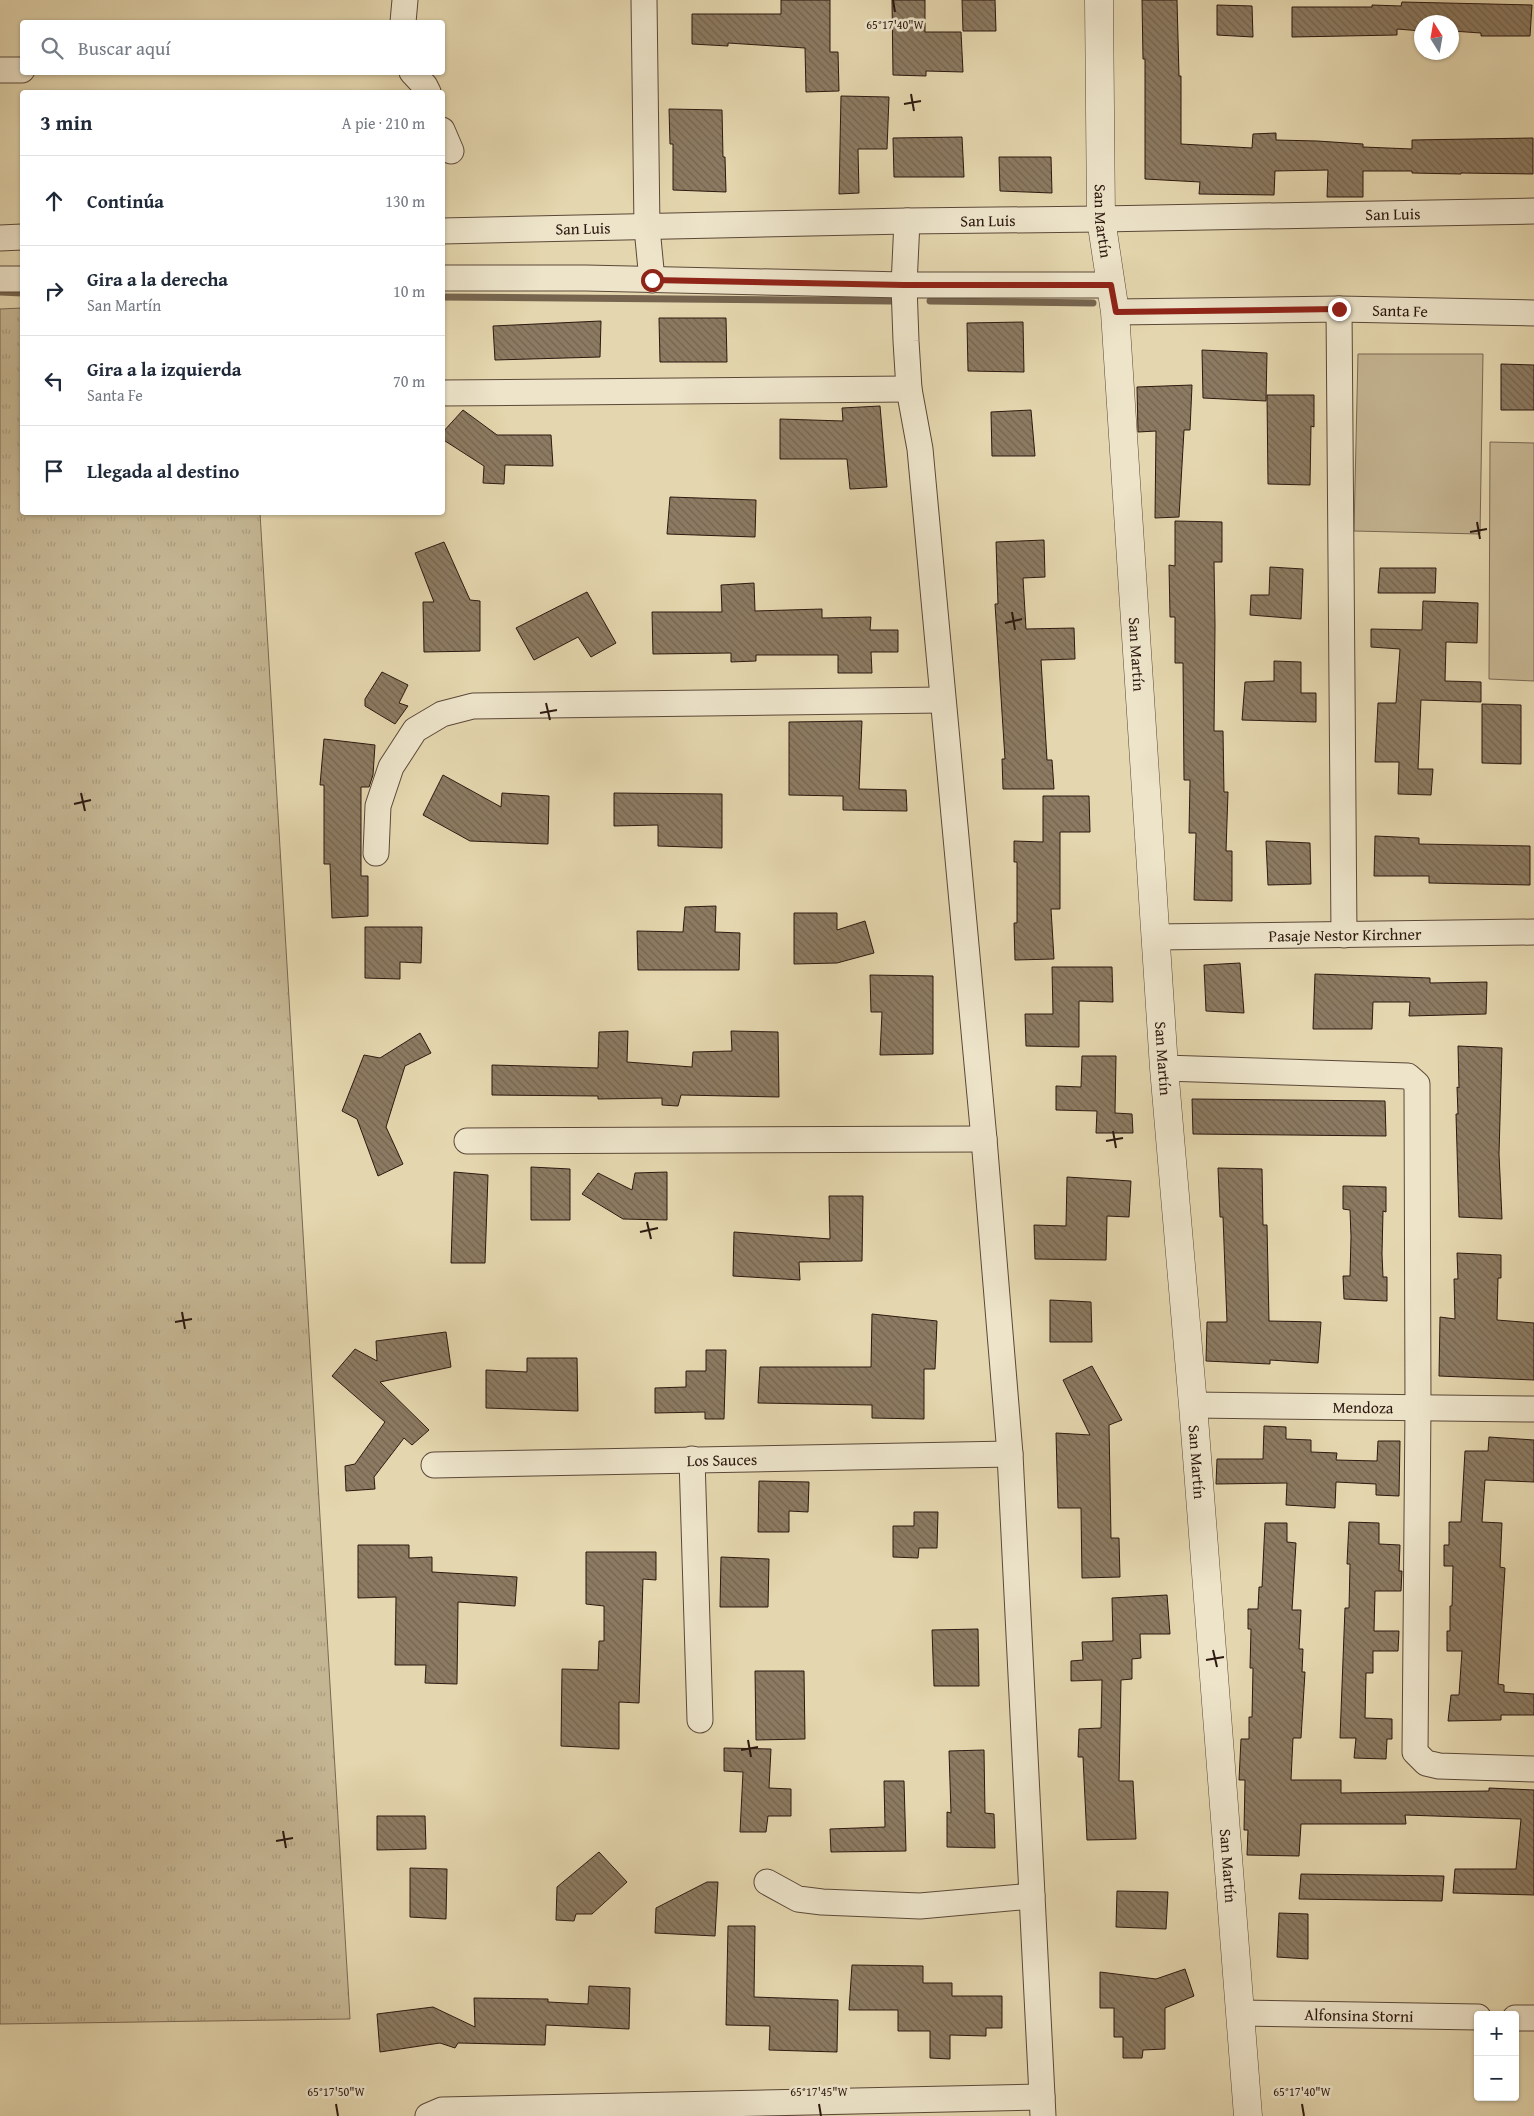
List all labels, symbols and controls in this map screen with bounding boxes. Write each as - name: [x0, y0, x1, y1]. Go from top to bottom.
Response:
- north arrow: [1414, 15, 1459, 60]
- text: 65°17'40"W: [866, 16, 925, 33]
- search box: [20, 20, 445, 75]
- icon: search: [38, 34, 66, 62]
- text: Buscar aquí: [78, 34, 171, 62]
- text: 3 min: [40, 107, 92, 138]
- text: A pie · 210 m: [342, 111, 425, 135]
- street label: San Martín: [1089, 184, 1119, 260]
- icon: ahead: [40, 187, 68, 215]
- text: Continúa: [87, 187, 164, 215]
- text: 130 m: [385, 189, 425, 213]
- street label: San Luis: [1365, 201, 1421, 226]
- street label: San Luis: [960, 208, 1016, 232]
- street label: San Luis: [555, 215, 611, 241]
- text: Gira a la derecha: [87, 265, 228, 293]
- route start: [641, 269, 664, 292]
- icon: right: [40, 277, 68, 305]
- text: 10 m: [393, 279, 425, 303]
- text: San Martín: [87, 293, 161, 317]
- route end: [1328, 298, 1351, 321]
- street label: Santa Fe: [1372, 298, 1428, 323]
- text: Gira a la izquierda: [87, 355, 242, 383]
- icon: left: [40, 367, 68, 395]
- text: 70 m: [393, 369, 425, 393]
- text: Santa Fe: [87, 383, 143, 407]
- icon: arrive: [40, 457, 68, 485]
- text: Llegada al destino: [87, 457, 239, 485]
- street label: San Martín: [1123, 616, 1152, 692]
- street label: Pasaje Nestor Kirchner: [1268, 921, 1422, 948]
- street label: San Martín: [1149, 1021, 1178, 1096]
- street label: Mendoza: [1332, 1395, 1394, 1419]
- street label: San Martín: [1183, 1424, 1212, 1500]
- street label: Los Sauces: [686, 1447, 758, 1472]
- street label: San Martín: [1214, 1828, 1243, 1904]
- street label: Alfonsina Storni: [1304, 2002, 1414, 2028]
- map controls: [1474, 2011, 1519, 2101]
- button: +: [1474, 2011, 1519, 2056]
- button: −: [1474, 2056, 1519, 2101]
- text: 65°17'50"W: [307, 2083, 366, 2100]
- text: 65°17'45"W: [790, 2083, 849, 2100]
- text: 65°17'40"W: [1273, 2083, 1332, 2100]

